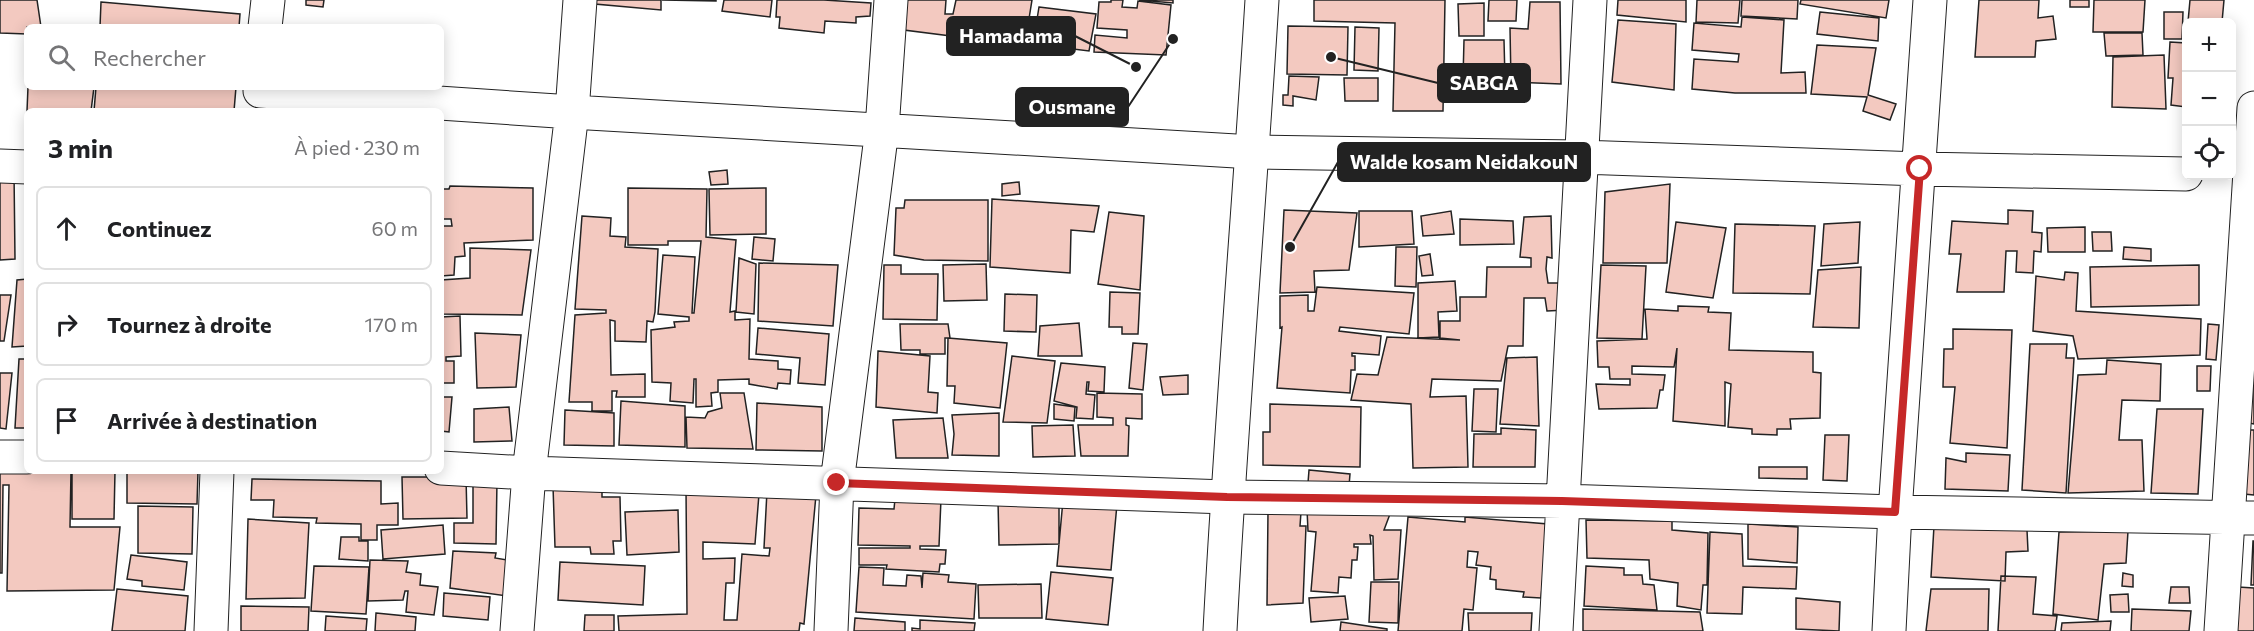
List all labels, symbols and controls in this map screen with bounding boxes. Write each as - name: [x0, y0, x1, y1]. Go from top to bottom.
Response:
- callout: Hamadama: [947, 17, 1075, 55]
- map controls: [2182, 18, 2236, 180]
- button: +: [2182, 18, 2236, 72]
- text: Hamadama: [959, 23, 1063, 47]
- search box: [24, 24, 444, 90]
- icon: search: [45, 41, 78, 74]
- text: Rechercher: [93, 44, 206, 71]
- callout: SABGA: [1438, 64, 1530, 102]
- text: SABGA: [1450, 70, 1518, 94]
- button: −: [2182, 72, 2236, 126]
- callout: Ousmane: [1016, 88, 1128, 126]
- text: Ousmane: [1028, 94, 1116, 118]
- button: locate: [2182, 126, 2236, 180]
- text: 3 min: [48, 132, 113, 163]
- text: À pied · 230 m: [294, 135, 420, 159]
- callout: Walde kosam NeidakouN: [1338, 143, 1590, 181]
- text: Walde kosam NeidakouN: [1350, 149, 1578, 173]
- route start: [1906, 155, 1932, 181]
- icon: ahead: [50, 212, 83, 245]
- text: Continuez: [107, 215, 212, 242]
- text: 60 m: [372, 216, 418, 240]
- icon: right: [50, 308, 83, 341]
- text: Tournez à droite: [107, 311, 272, 338]
- text: 170 m: [365, 312, 418, 336]
- icon: arrive: [50, 404, 83, 437]
- text: Arrivée à destination: [107, 407, 317, 434]
- route end: [823, 469, 849, 495]

